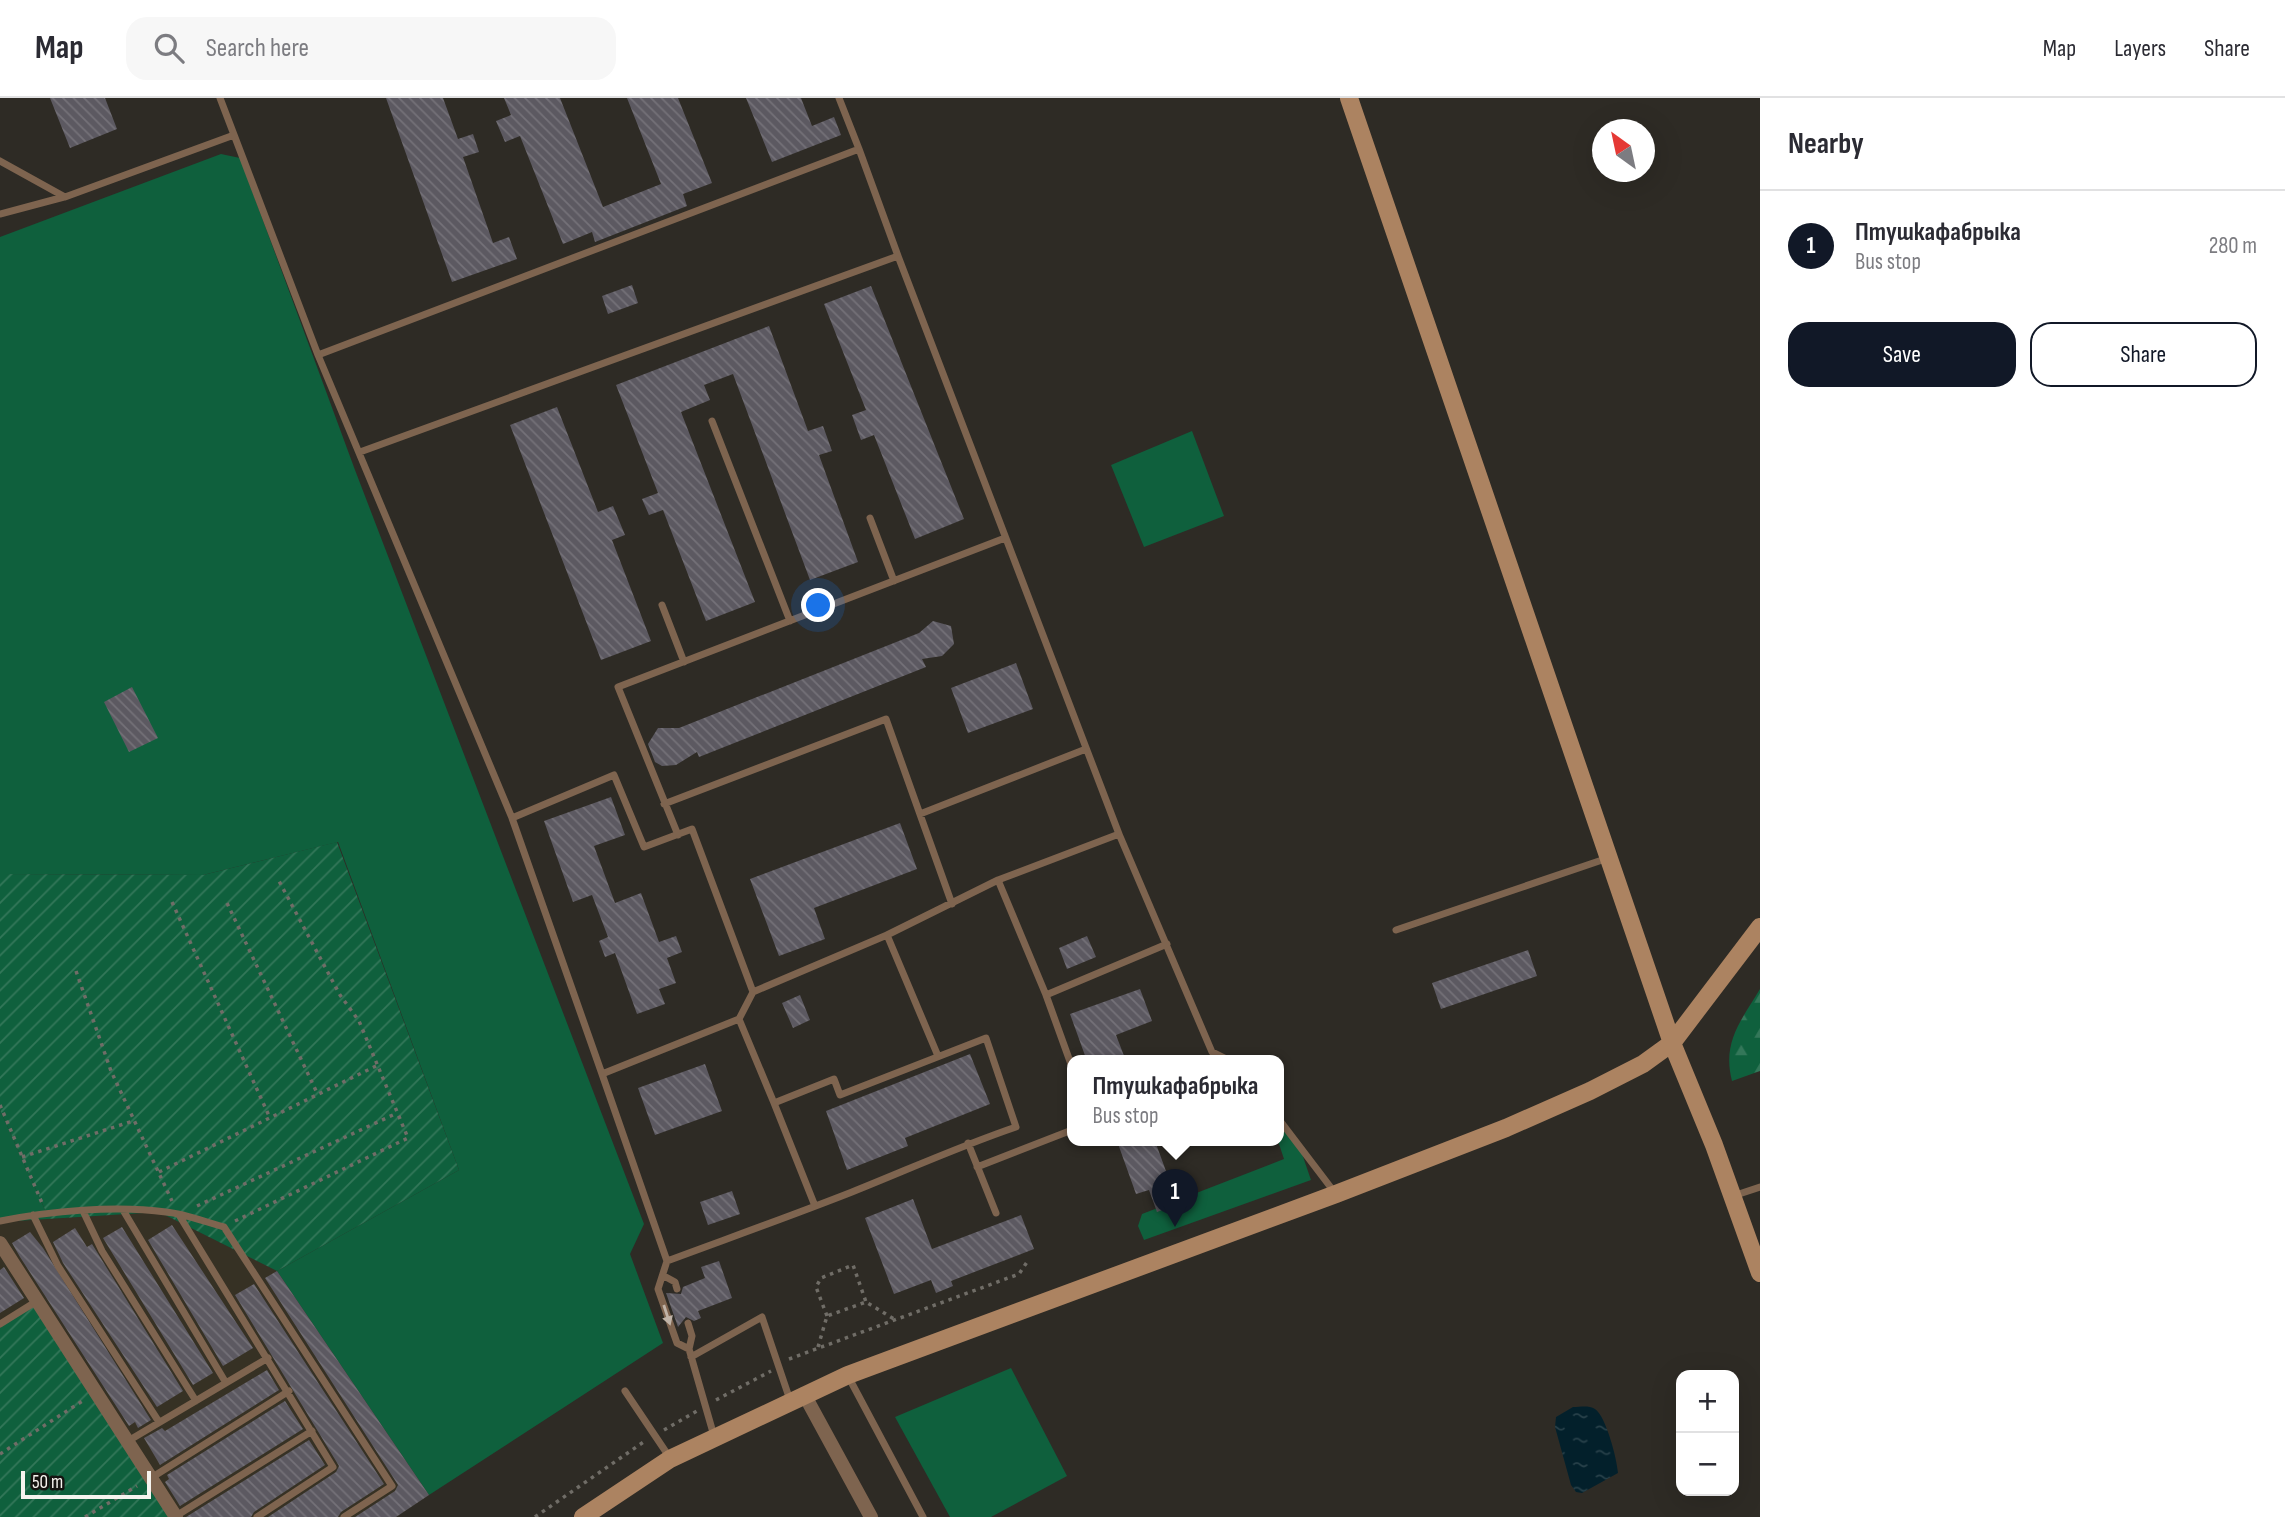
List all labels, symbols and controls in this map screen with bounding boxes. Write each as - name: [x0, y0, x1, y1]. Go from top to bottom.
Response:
- search box: [126, 17, 616, 80]
- text: Map: [35, 28, 84, 68]
- icon: search: [150, 29, 188, 67]
- text: Search here: [206, 33, 309, 64]
- text: Map: [2043, 34, 2076, 63]
- text: Layers: [2114, 34, 2166, 63]
- text: Share: [2204, 34, 2250, 63]
- north arrow: [1592, 119, 1655, 182]
- text: Nearby: [1788, 126, 1864, 162]
- text: Птушкафабрыка: [1855, 217, 2021, 248]
- text: 1: [1806, 232, 1816, 260]
- text: 280 m: [2209, 232, 2257, 260]
- text: Bus stop: [1855, 248, 1921, 276]
- button: Save: [1788, 322, 2016, 387]
- button: Share: [2030, 322, 2257, 387]
- your location: [801, 588, 835, 622]
- popup: [1067, 1055, 1284, 1146]
- text: Птушкафабрыка: [1093, 1071, 1258, 1102]
- text: Bus stop: [1093, 1102, 1158, 1130]
- pin: 1: [1152, 1169, 1198, 1227]
- one-way arrow: [662, 1305, 672, 1326]
- map controls: [1676, 1370, 1739, 1496]
- button: +: [1676, 1370, 1739, 1433]
- button: −: [1676, 1433, 1739, 1496]
- scale bar: [21, 1468, 150, 1500]
- text: 50 m: [32, 1471, 63, 1494]

